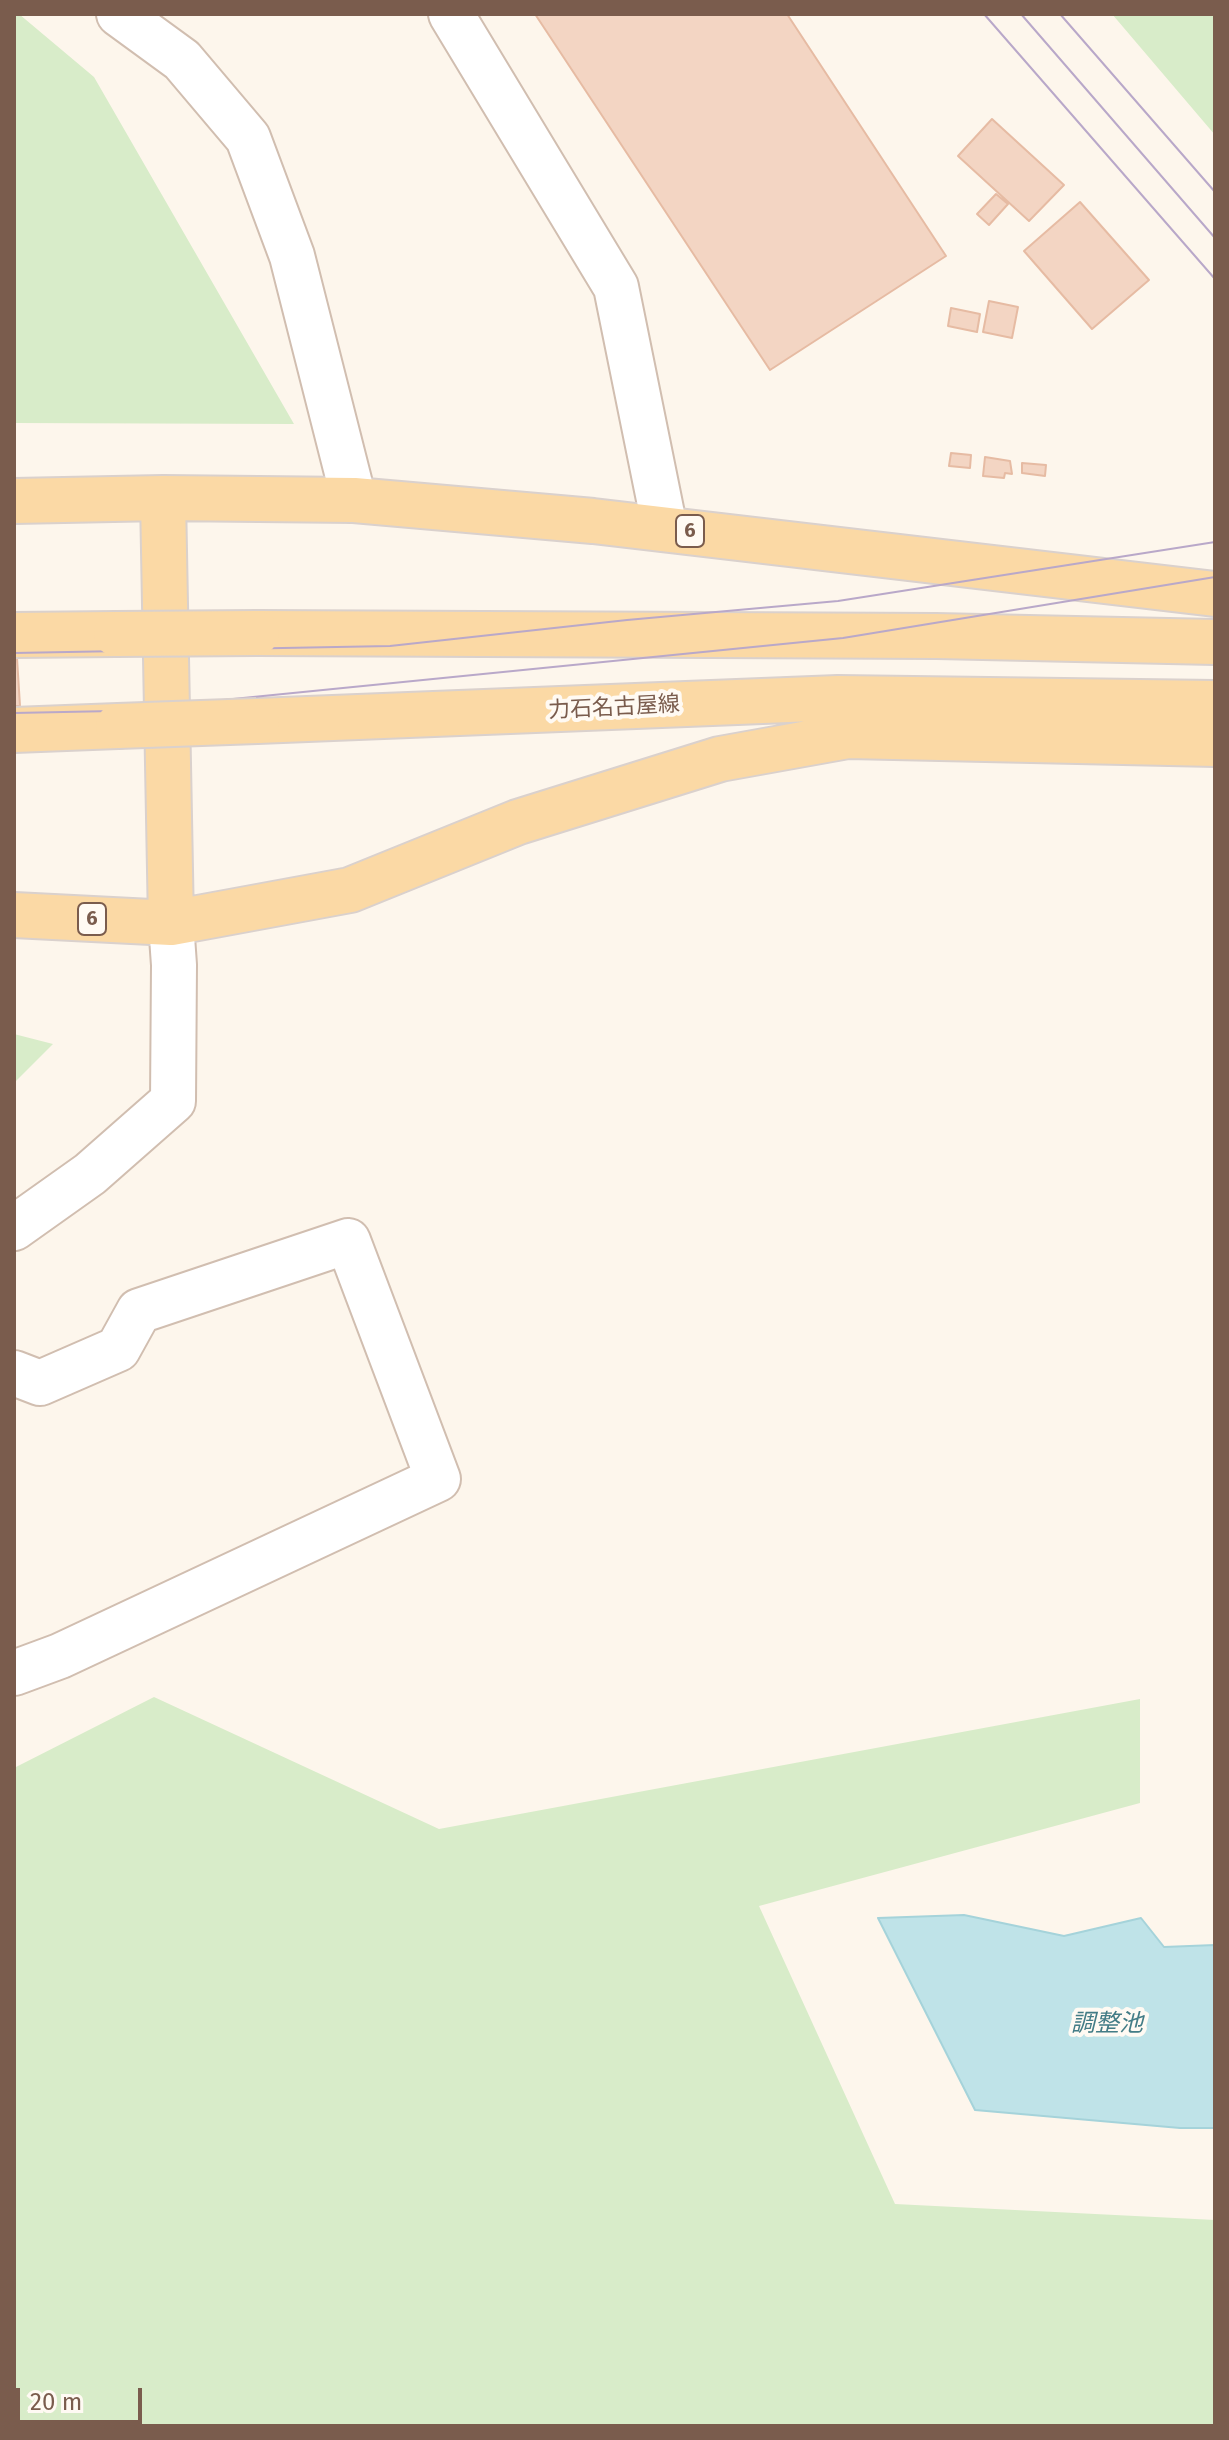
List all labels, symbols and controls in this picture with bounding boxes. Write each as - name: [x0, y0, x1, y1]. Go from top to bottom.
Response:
- road number: 6: [676, 515, 704, 547]
- street label: 力石名古屋線: [547, 691, 681, 725]
- road number: 6: [78, 903, 106, 935]
- water label: 調整池: [1071, 2010, 1143, 2038]
- scale bar: [20, 2372, 146, 2422]
- text: 20 m: [30, 2388, 82, 2416]

